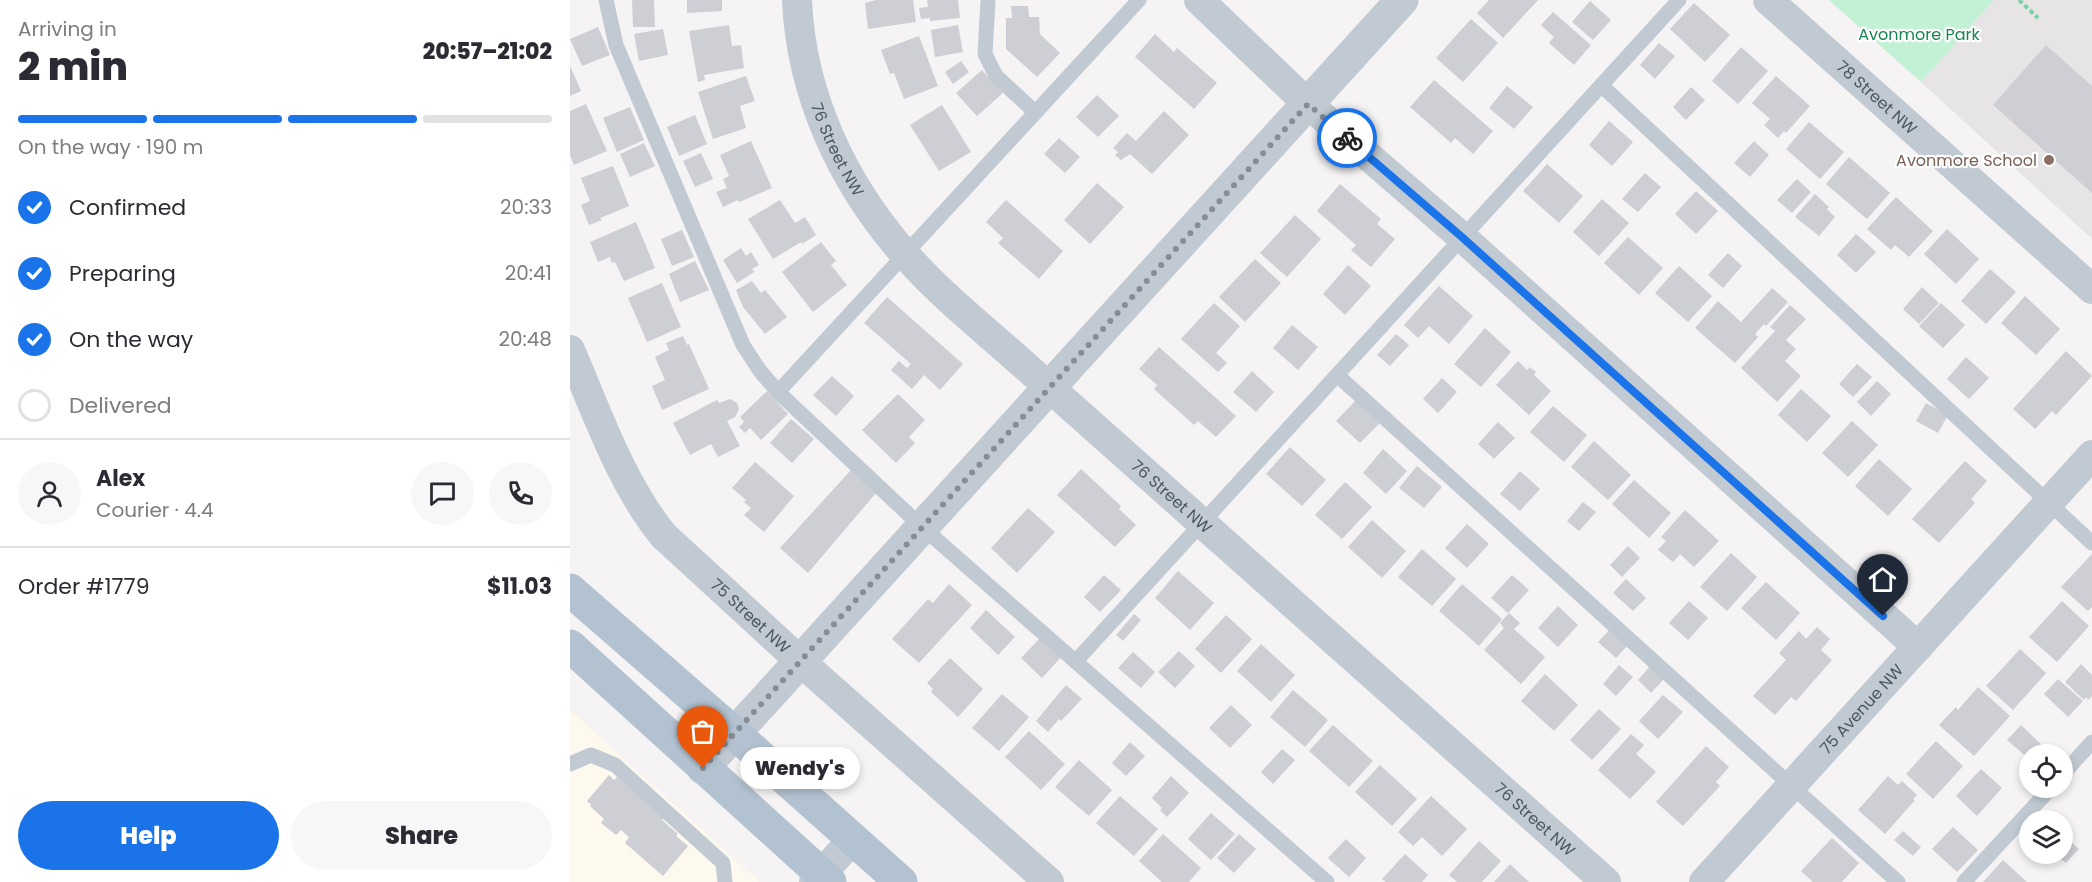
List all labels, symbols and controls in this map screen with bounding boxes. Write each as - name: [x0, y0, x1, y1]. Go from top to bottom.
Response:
- text: Arriving in: [18, 15, 117, 43]
- park label: Avonmore Park: [1858, 23, 1980, 46]
- text: 20:57–21:02: [423, 36, 552, 67]
- text: 2 min: [18, 39, 128, 94]
- street label: 78 Street NW: [1831, 55, 1922, 140]
- street label: 76 Street NW: [805, 100, 870, 201]
- courier: [1317, 108, 1377, 168]
- icon: bike: [1331, 122, 1364, 155]
- text: On the way · 190 m: [18, 133, 203, 161]
- place label: Avonmore School: [1896, 149, 2037, 172]
- marker: Avonmore School: [2042, 153, 2056, 167]
- icon: check: [18, 191, 51, 224]
- text: Confirmed: [69, 192, 186, 223]
- text: 20:33: [500, 193, 552, 221]
- icon: check: [18, 257, 51, 290]
- text: Preparing: [69, 258, 176, 289]
- text: 20:41: [505, 259, 552, 287]
- icon: check: [18, 323, 51, 356]
- text: On the way: [69, 324, 193, 355]
- text: 20:48: [498, 325, 552, 353]
- text: Delivered: [69, 390, 172, 421]
- street label: 76 Street NW: [1126, 454, 1217, 539]
- button: person: [18, 462, 81, 525]
- button: chat: [411, 462, 474, 525]
- button: phone: [489, 462, 552, 525]
- text: Alex: [96, 463, 145, 494]
- text: Courier · 4.4: [96, 496, 214, 524]
- pin: [1857, 554, 1908, 616]
- icon: home: [1866, 563, 1899, 596]
- text: Order #1779: [18, 571, 150, 602]
- text: $11.03: [487, 571, 552, 602]
- street label: 75 Street NW: [705, 573, 796, 659]
- street label: 75 Avenue NW: [1815, 659, 1909, 759]
- pin: [677, 706, 728, 768]
- icon: bag: [686, 715, 719, 748]
- map controls: [2019, 744, 2073, 864]
- button: locate: [2019, 744, 2073, 798]
- callout: Wendy's: [739, 747, 859, 789]
- text: Wendy's: [755, 754, 845, 782]
- street label: 76 Street NW: [1489, 777, 1581, 862]
- button: Help: [18, 801, 279, 870]
- button: Share: [291, 801, 552, 870]
- button: layers: [2019, 810, 2073, 864]

